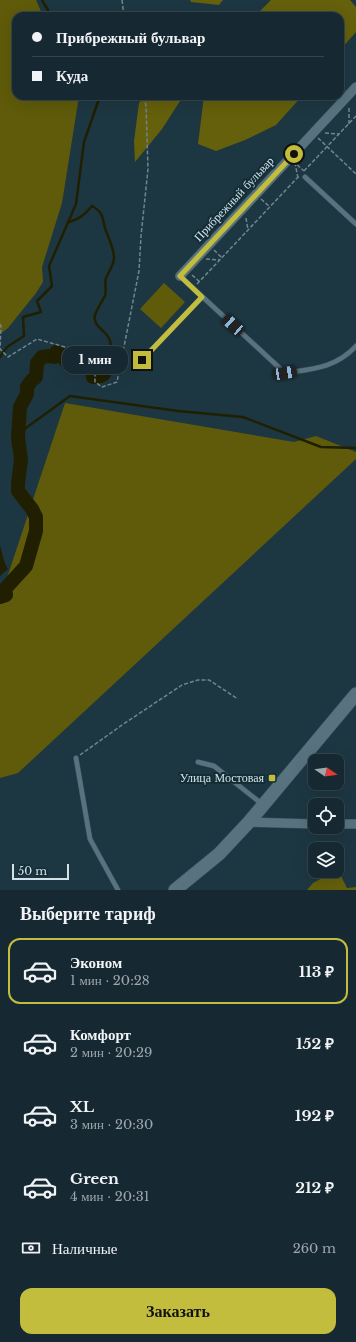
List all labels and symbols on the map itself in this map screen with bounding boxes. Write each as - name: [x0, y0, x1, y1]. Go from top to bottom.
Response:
- route start: [285, 145, 303, 163]
- street label: Прибрежный бульвар: [190, 153, 277, 244]
- car: [220, 313, 246, 337]
- callout: 1 мин: [62, 346, 128, 374]
- route end: [133, 351, 151, 369]
- car: [272, 365, 298, 381]
- north arrow: [308, 754, 344, 790]
- place label: Улица Мостовая: [180, 770, 264, 785]
- marker: Улица Мостовая: [267, 773, 277, 783]
- scale bar: [12, 862, 69, 881]

